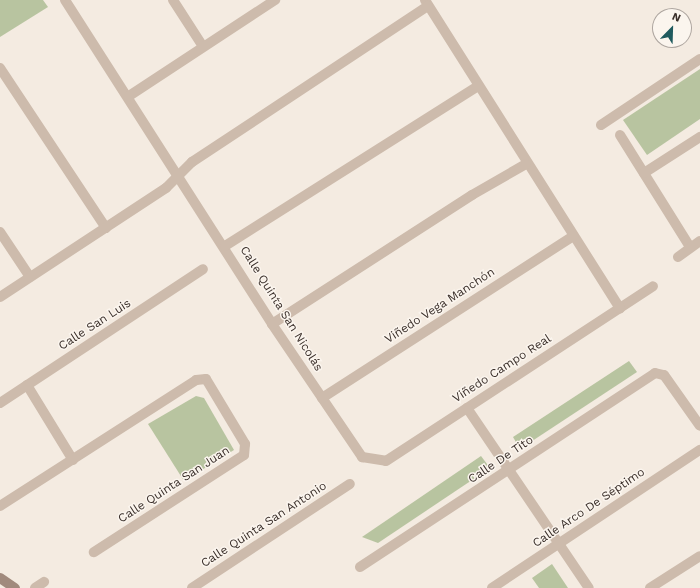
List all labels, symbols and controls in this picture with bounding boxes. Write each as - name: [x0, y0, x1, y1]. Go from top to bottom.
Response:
- north arrow: [652, 8, 692, 48]
- text: N: [670, 10, 683, 25]
- street label: Calle Quinta San Nicolás: [237, 244, 325, 374]
- street label: Viñedo Vega Manchón: [382, 265, 498, 347]
- street label: Calle San Luis: [56, 296, 134, 354]
- street label: Viñedo Campo Real: [450, 332, 554, 406]
- street label: Calle De Tito: [466, 433, 536, 487]
- street label: Calle Quinta San Juan: [115, 443, 233, 527]
- street label: Calle Arco De Séptimo: [530, 465, 648, 551]
- street label: Calle Quinta San Antonio: [198, 479, 330, 571]

